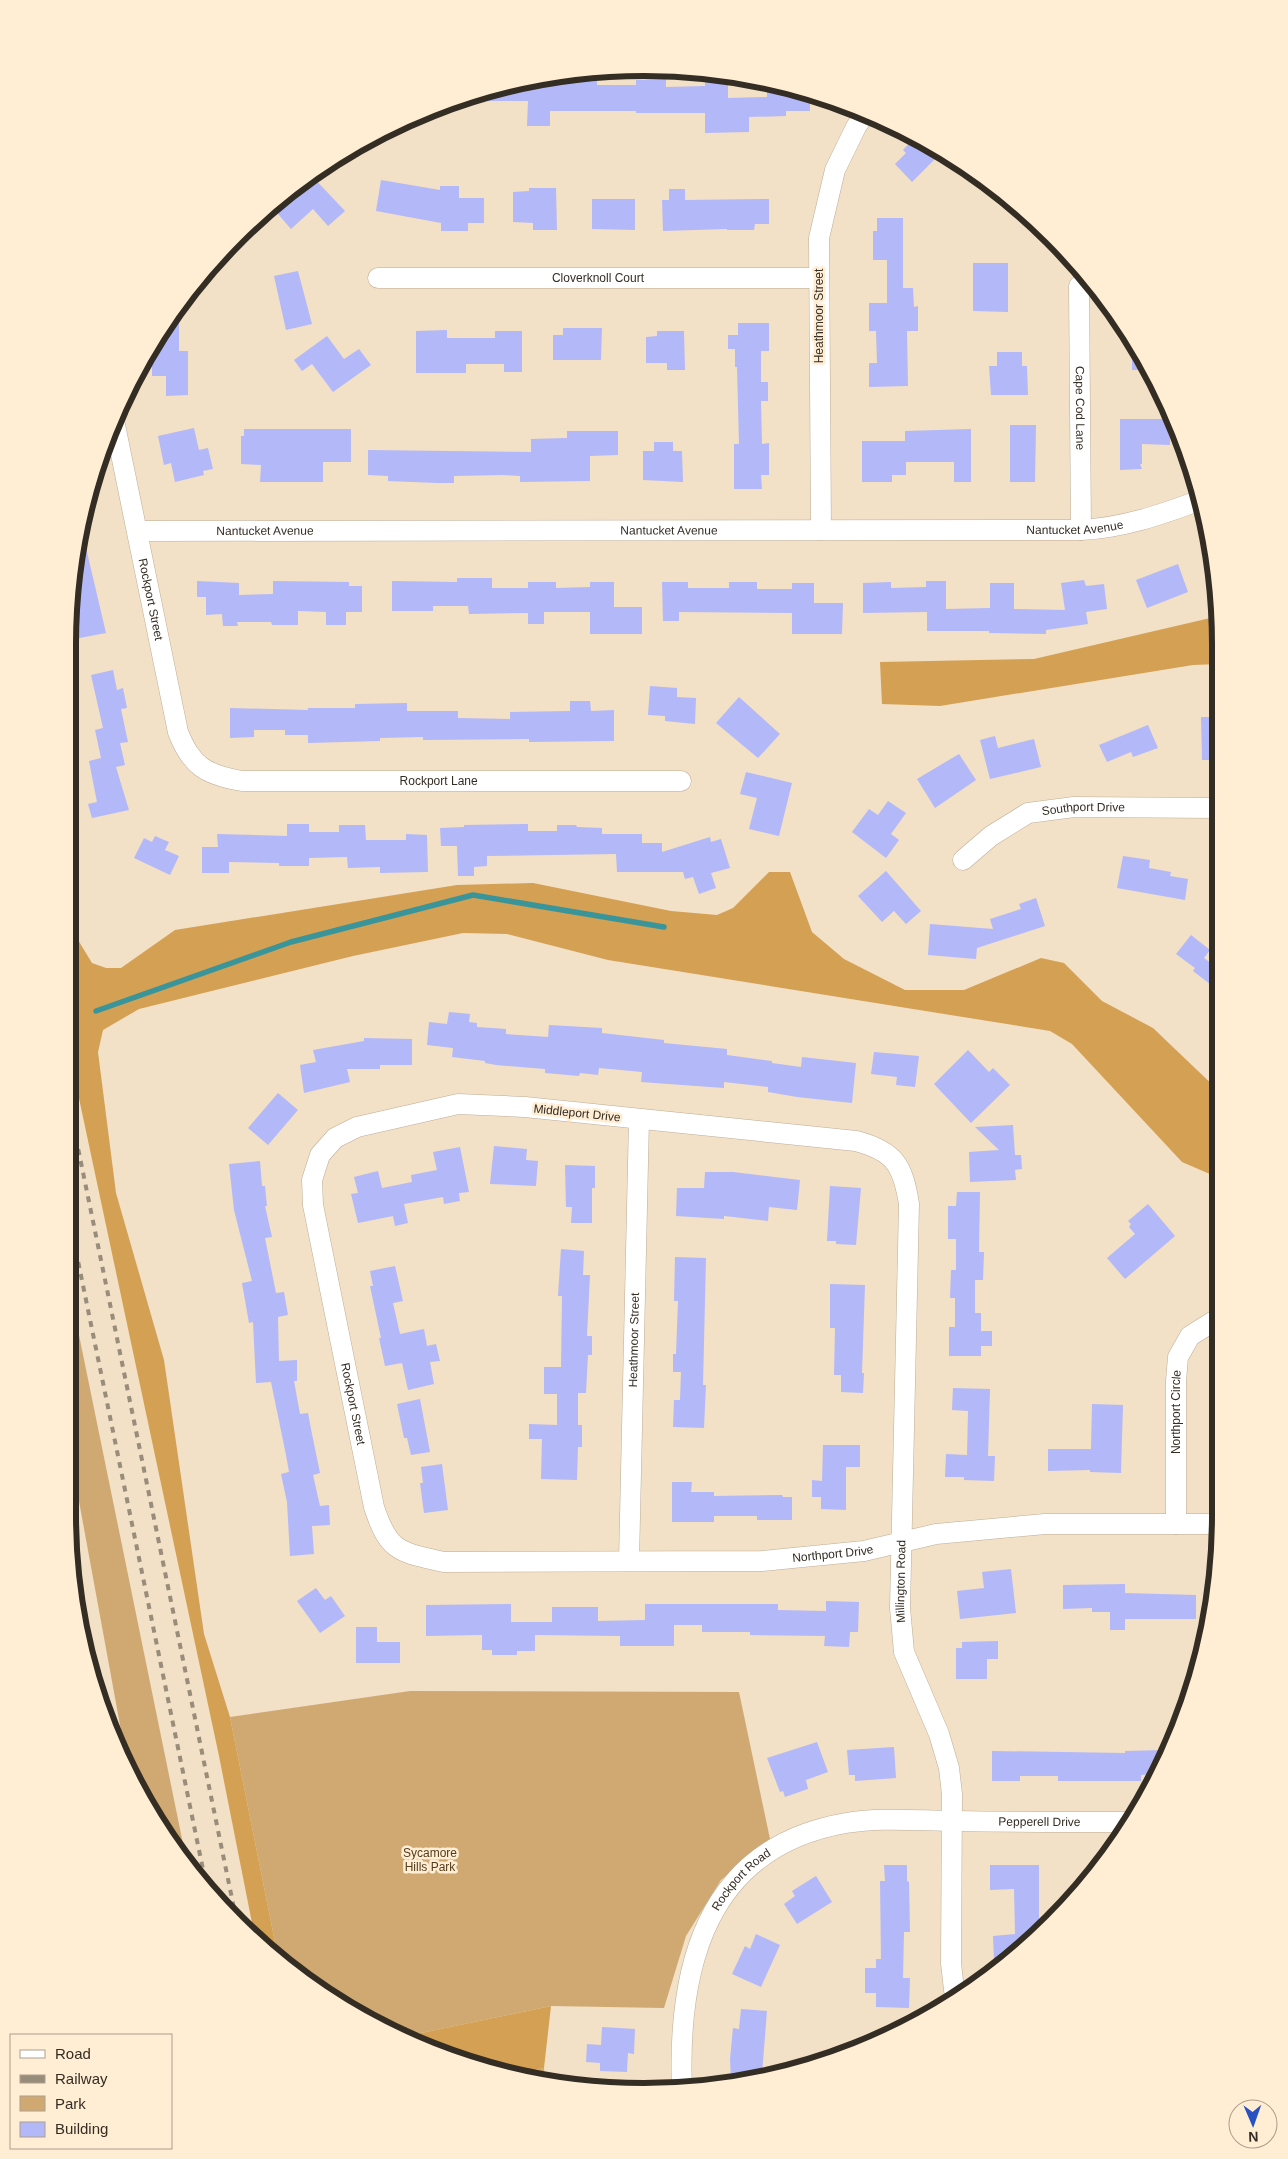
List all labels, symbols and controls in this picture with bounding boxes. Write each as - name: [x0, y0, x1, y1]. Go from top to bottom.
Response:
- street label: Heathmoor Street: [812, 268, 826, 363]
- street label: Cloverknoll Court: [552, 271, 645, 285]
- street label: Cape Cod Lane: [1073, 366, 1087, 450]
- street label: Nantucket Avenue: [1026, 517, 1125, 537]
- street label: Nantucket Avenue: [620, 523, 718, 537]
- street label: Nantucket Avenue: [216, 524, 314, 538]
- street label: Rockport Street: [136, 557, 166, 642]
- street label: Rockport Lane: [400, 774, 478, 788]
- street label: Southport Drive: [1041, 800, 1125, 818]
- street label: Middleport Drive: [533, 1101, 621, 1125]
- street label: Heathmoor Street: [626, 1292, 642, 1388]
- street label: Rockport Street: [338, 1362, 368, 1447]
- street label: Northport Circle: [1169, 1369, 1184, 1454]
- street label: Millington Road: [893, 1540, 909, 1623]
- street label: Northport Drive: [792, 1542, 875, 1565]
- street label: Pepperell Drive: [998, 1815, 1081, 1829]
- park label: Sycamore Hills Park: [403, 1846, 457, 1874]
- street label: Rockport Road: [709, 1846, 773, 1913]
- legend: [10, 2034, 172, 2149]
- text: Road: [55, 2045, 91, 2062]
- text: Railway: [55, 2070, 108, 2087]
- text: Park: [55, 2095, 86, 2112]
- north arrow: [1228, 2099, 1278, 2149]
- text: Building: [55, 2120, 108, 2137]
- text: N: [1248, 2129, 1259, 2145]

